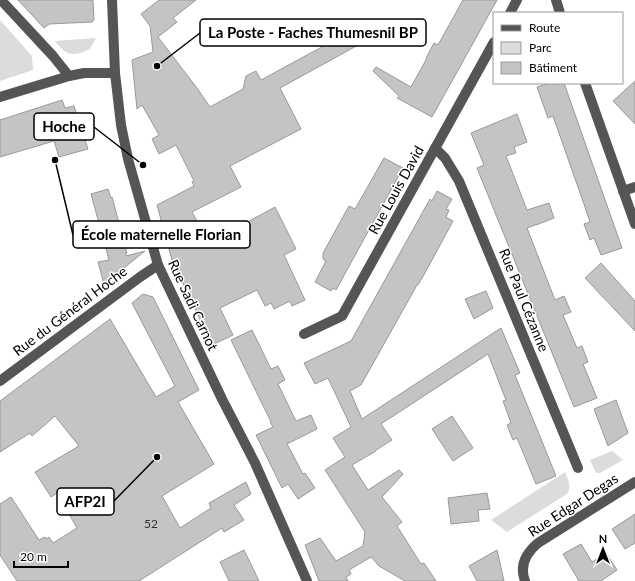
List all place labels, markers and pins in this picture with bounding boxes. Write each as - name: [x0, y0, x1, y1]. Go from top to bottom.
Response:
- callout: La Poste - Faches Thumesnil BP: [200, 19, 426, 46]
- callout: Hoche: [34, 113, 94, 140]
- callout: École maternelle Florian: [73, 221, 250, 248]
- callout: AFP2I: [57, 488, 114, 515]

